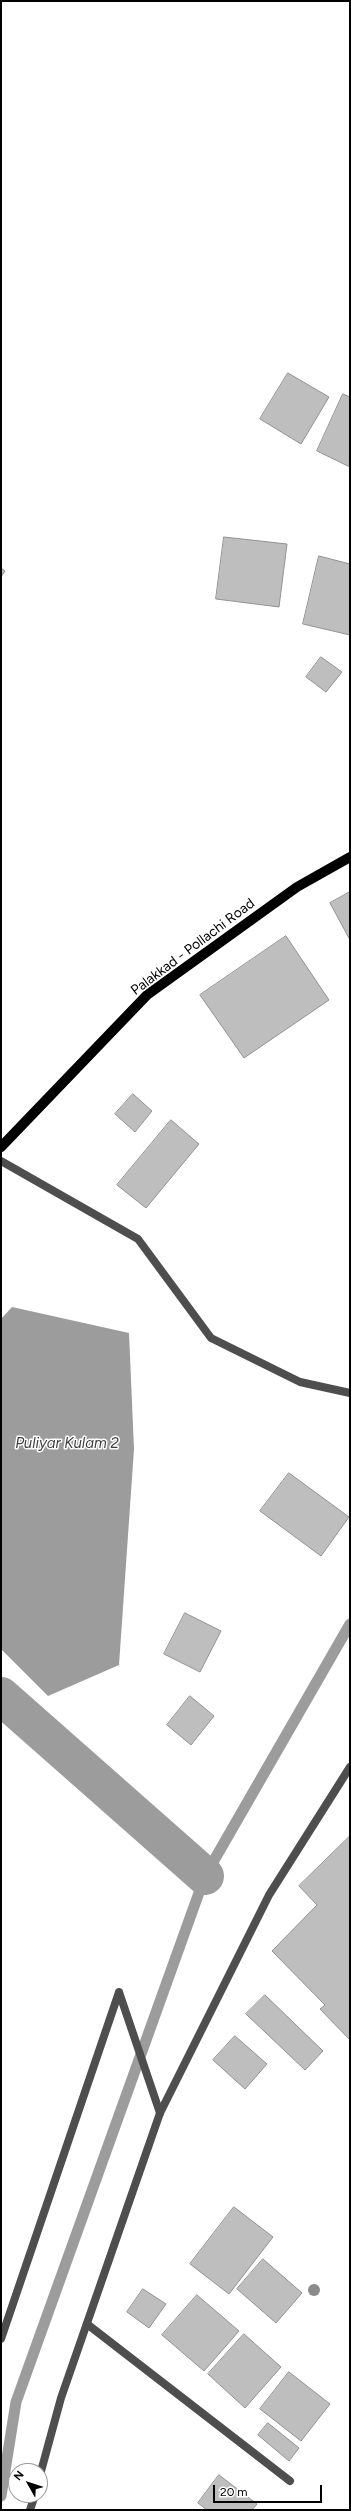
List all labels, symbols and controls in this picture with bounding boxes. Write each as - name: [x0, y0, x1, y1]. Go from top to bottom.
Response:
- street label: Palakkad - Pollachi Road: [128, 895, 258, 999]
- water label: Puliyar Kulam 2: [15, 1435, 119, 1453]
- north arrow: [8, 2463, 48, 2503]
- text: N: [11, 2468, 27, 2483]
- scale bar: [215, 2477, 324, 2503]
- text: 20 m: [220, 2485, 248, 2499]

